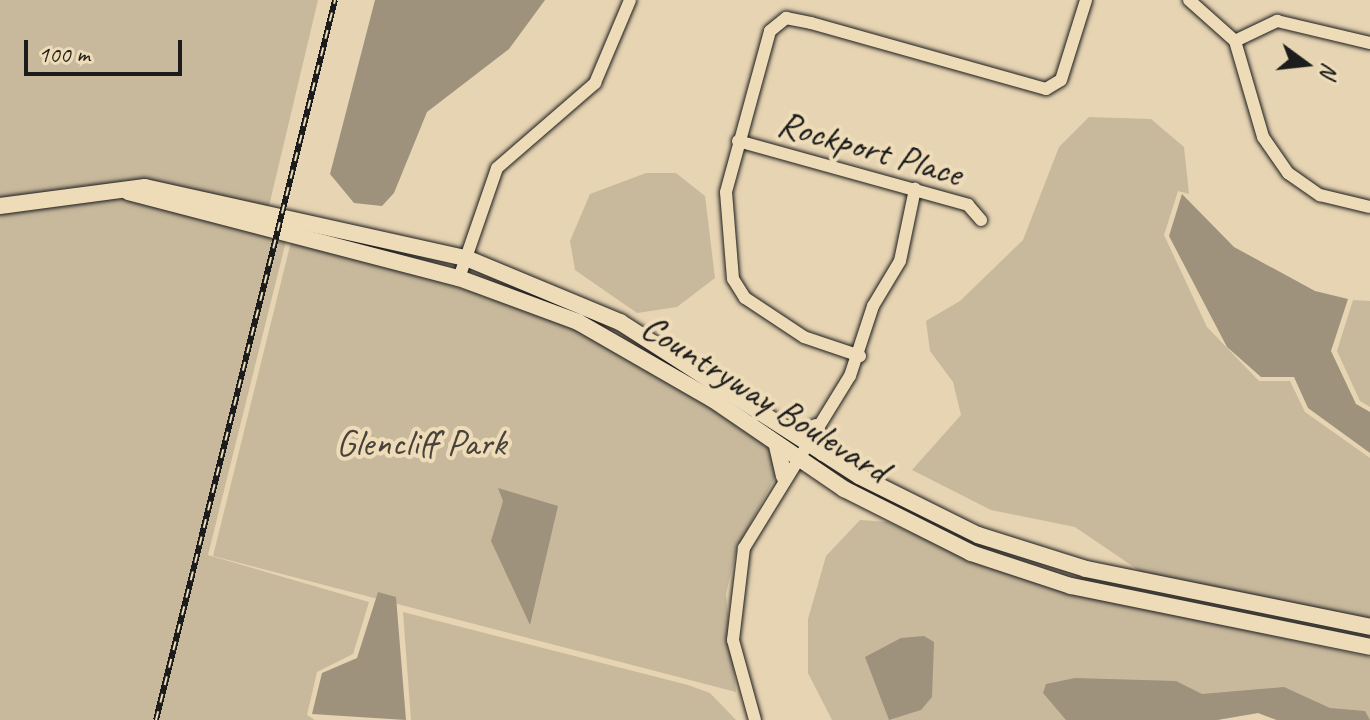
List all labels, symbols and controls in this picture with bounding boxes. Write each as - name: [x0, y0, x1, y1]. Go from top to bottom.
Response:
- scale bar: [28, 24, 186, 74]
- north arrow: [1266, 24, 1346, 104]
- text: 100 m: [38, 39, 90, 69]
- text: N: [1314, 60, 1344, 80]
- street label: Rockport Place: [772, 100, 968, 196]
- street label: Countryway Boulevard: [633, 304, 897, 492]
- park label: Glencliff Park: [336, 420, 506, 466]

